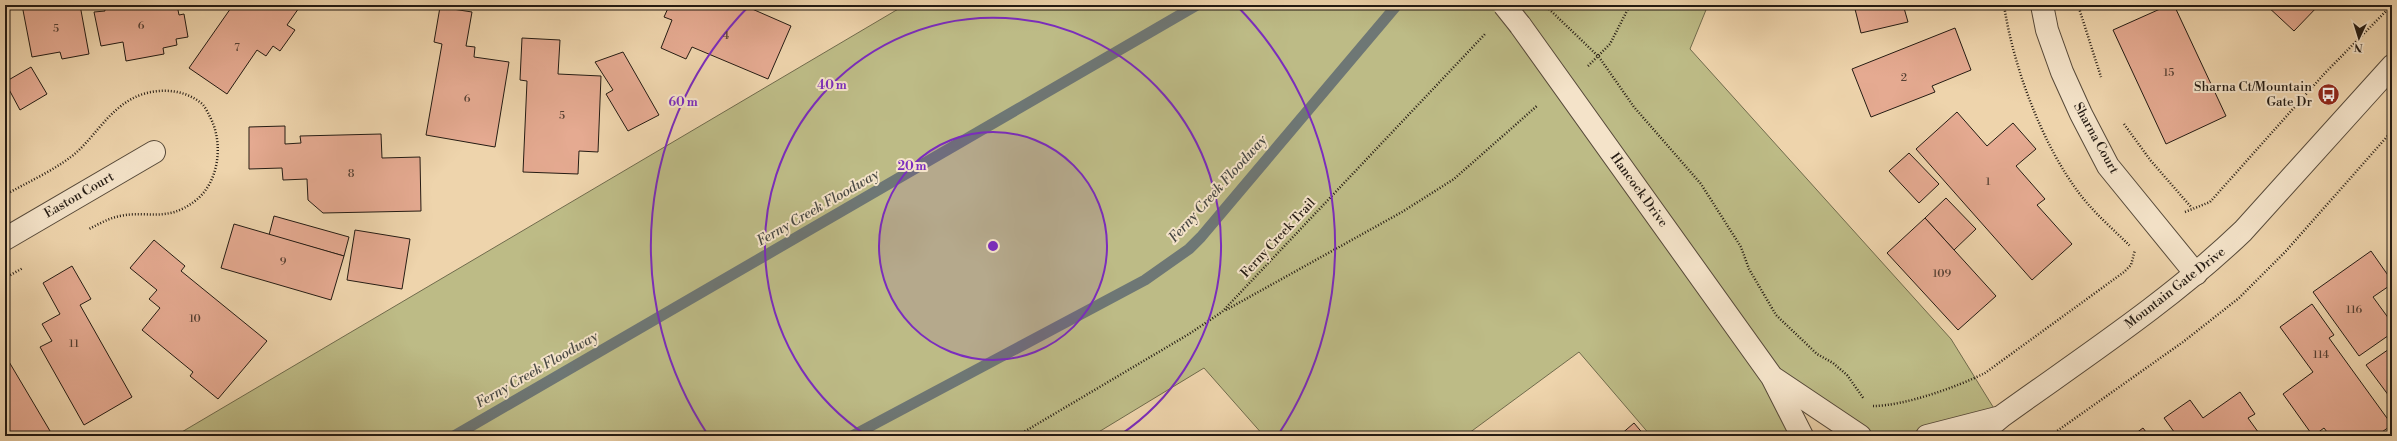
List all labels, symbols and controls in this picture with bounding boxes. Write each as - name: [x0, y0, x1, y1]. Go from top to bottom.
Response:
- north arrow: [2339, 18, 2379, 58]
- house number: 6: [138, 19, 145, 33]
- house number: 5: [53, 22, 59, 36]
- house number: 4: [723, 29, 730, 43]
- text: N: [2353, 40, 2363, 54]
- house number: 7: [234, 41, 240, 55]
- house number: 15: [2164, 66, 2174, 80]
- house number: 2: [1901, 71, 1907, 85]
- text: 40 m: [817, 78, 847, 93]
- place label: Sharna Ct/Mountain Gate Dr: [2194, 79, 2312, 110]
- bus stop icon: Sharna Ct/Mountain Gate Dr: [2315, 81, 2341, 107]
- house number: 6: [464, 92, 471, 106]
- text: 60 m: [668, 95, 698, 110]
- street label: Sharna Court: [2070, 100, 2122, 177]
- house number: 5: [559, 109, 565, 123]
- water label: Ferny Creek Floodway: [1165, 131, 1271, 247]
- street label: Hancock Drive: [1607, 150, 1672, 231]
- text: 20 m: [897, 159, 927, 174]
- water label: Ferny Creek Floodway: [753, 165, 883, 250]
- house number: 8: [348, 167, 355, 181]
- street label: Easton Court: [41, 168, 117, 221]
- house number: 1: [1986, 175, 1991, 189]
- street label: Ferny Creek Trail: [1237, 195, 1319, 281]
- centre of rings: [986, 239, 1000, 253]
- street label: Mountain Gate Drive: [2122, 244, 2229, 332]
- house number: 9: [280, 255, 287, 269]
- house number: 109: [1933, 267, 1952, 281]
- house number: 116: [2346, 303, 2362, 317]
- house number: 10: [189, 312, 201, 326]
- water label: Ferny Creek Floodway: [472, 327, 602, 412]
- house number: 11: [69, 337, 79, 351]
- house number: 114: [2313, 348, 2329, 362]

